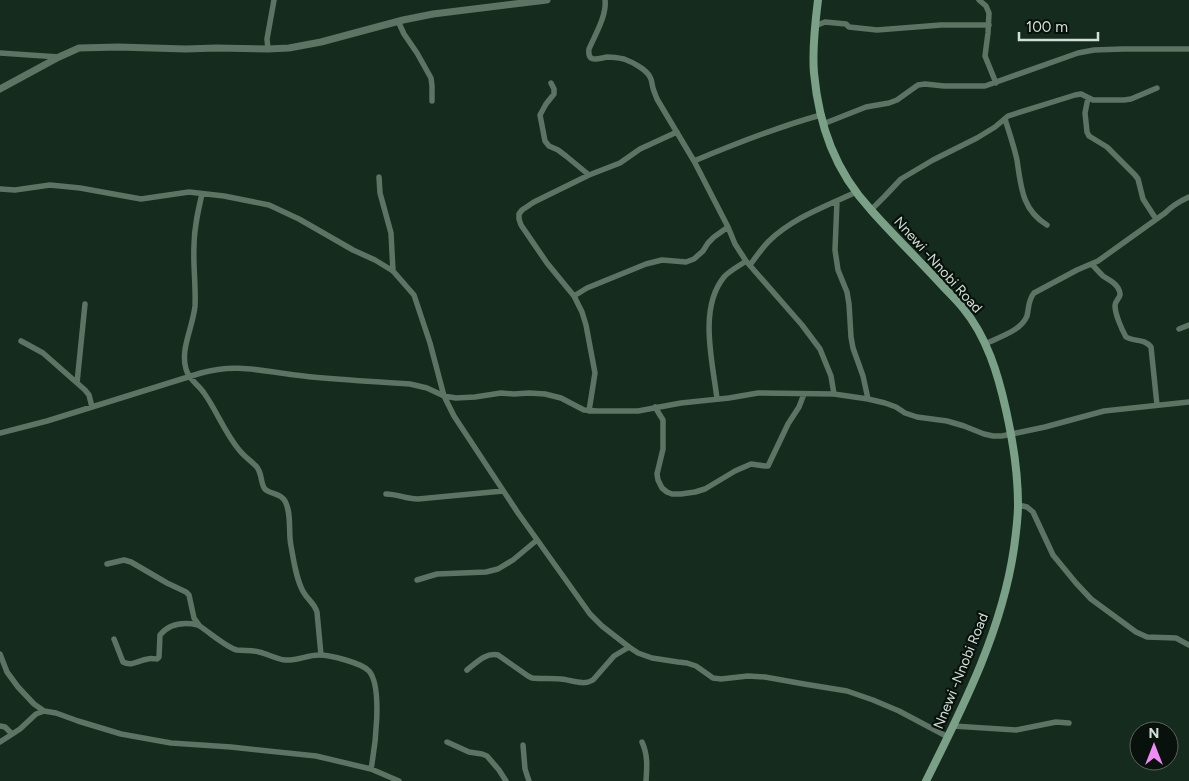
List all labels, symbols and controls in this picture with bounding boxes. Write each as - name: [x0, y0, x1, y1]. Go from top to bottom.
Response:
- scale bar: [1019, 10, 1098, 42]
- text: 100 m: [1026, 18, 1068, 36]
- street label: Nnewi -Nnobi Road: [890, 213, 986, 317]
- street label: Nnewi -Nnobi Road: [930, 611, 992, 731]
- north arrow: [1129, 721, 1179, 771]
- text: N: [1149, 725, 1159, 742]

